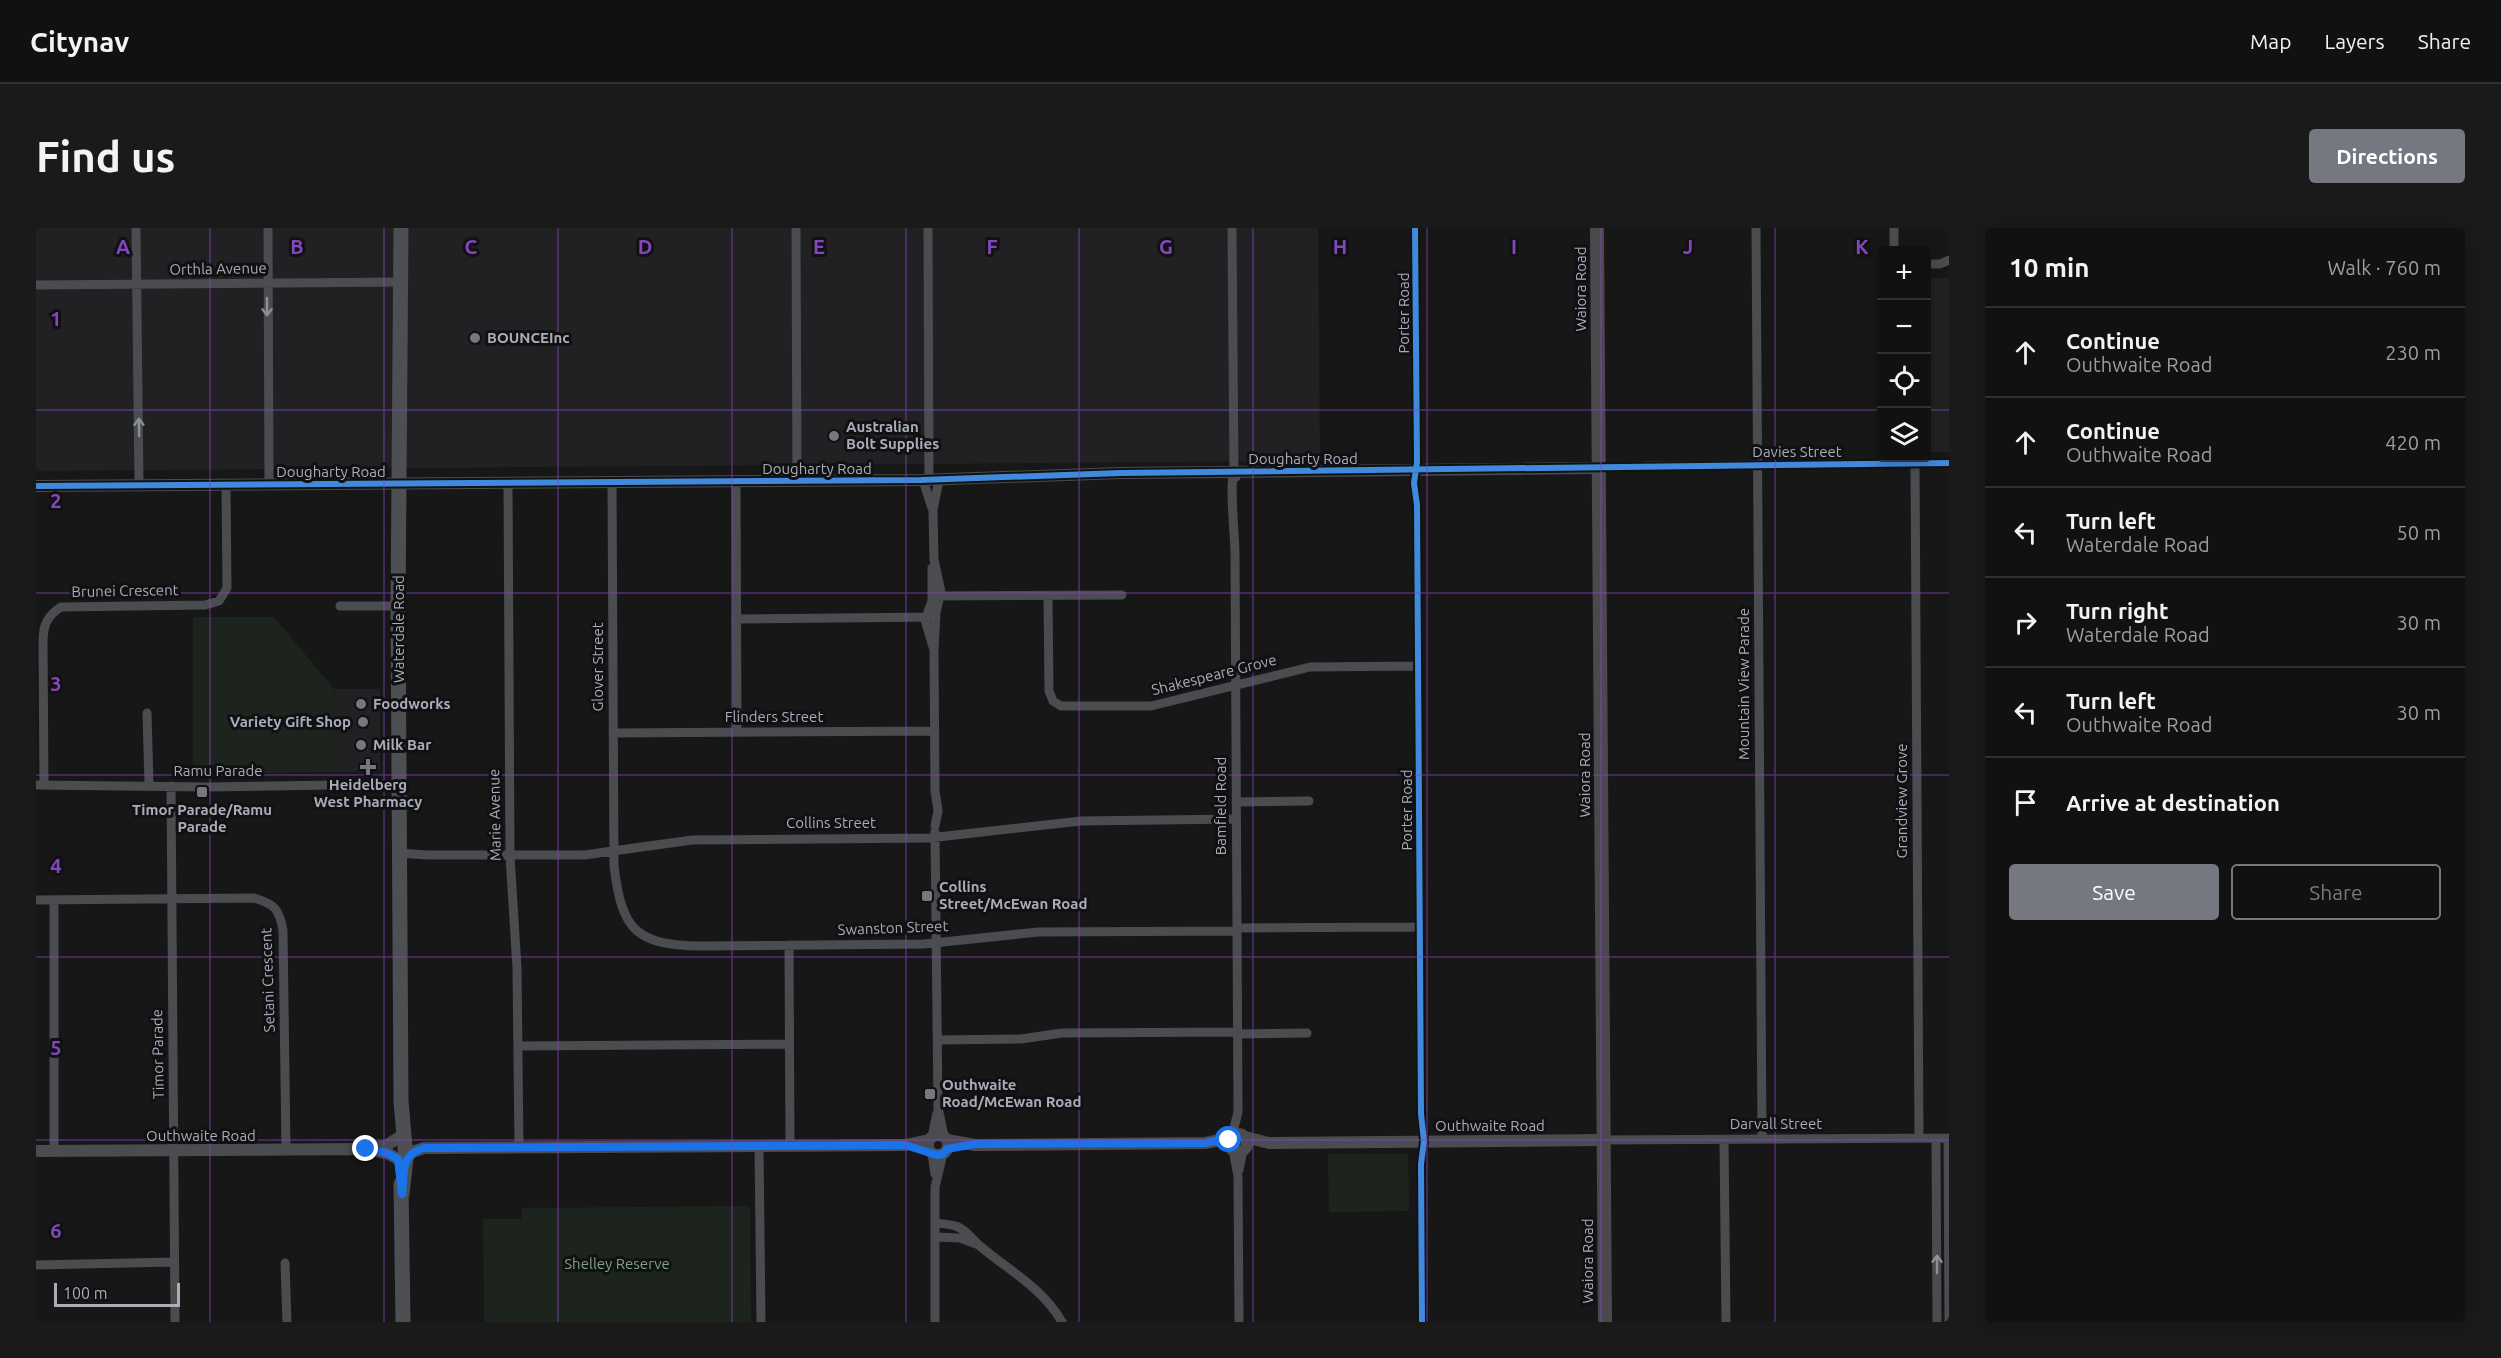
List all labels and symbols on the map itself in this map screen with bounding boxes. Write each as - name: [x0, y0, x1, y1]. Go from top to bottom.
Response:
- text: A: [116, 235, 130, 258]
- text: B: [290, 235, 304, 258]
- text: C: [465, 235, 478, 258]
- text: D: [638, 235, 652, 258]
- text: E: [813, 235, 825, 258]
- text: F: [986, 235, 998, 258]
- text: G: [1159, 235, 1173, 258]
- text: H: [1333, 235, 1347, 258]
- text: I: [1511, 235, 1517, 258]
- text: J: [1683, 235, 1693, 258]
- text: K: [1855, 235, 1869, 258]
- street label: Waiora Road: [1572, 246, 1589, 332]
- street label: Orthla Avenue: [169, 259, 267, 278]
- street label: Porter Road: [1395, 272, 1412, 354]
- one-way arrow: [261, 297, 273, 317]
- text: 1: [50, 307, 62, 330]
- place label: BOUNCEInc: [487, 329, 570, 346]
- marker: BOUNCEInc: [468, 331, 482, 345]
- one-way arrow: [133, 417, 145, 437]
- place label: Australian Bolt Supplies: [846, 418, 939, 452]
- marker: Australian Bolt Supplies: [827, 429, 841, 443]
- street label: Davies Street: [1752, 443, 1842, 460]
- street label: Dougharty Road: [1248, 450, 1358, 467]
- street label: Dougharty Road: [762, 460, 872, 477]
- street label: Dougharty Road: [276, 463, 386, 480]
- text: 2: [50, 489, 62, 512]
- street label: Waterdale Road: [390, 575, 407, 683]
- street label: Brunei Crescent: [71, 581, 179, 600]
- street label: Mountain View Parade: [1735, 608, 1752, 760]
- street label: Glover Street: [589, 622, 606, 712]
- street label: Shakespeare Grove: [1150, 651, 1278, 698]
- text: 3: [50, 672, 62, 695]
- place label: Foodworks: [373, 695, 451, 712]
- marker: Foodworks: [354, 697, 368, 711]
- street label: Flinders Street: [725, 708, 823, 725]
- place label: Variety Gift Shop: [230, 713, 351, 730]
- marker: Variety Gift Shop: [356, 715, 370, 729]
- street label: Waiora Road: [1576, 732, 1593, 818]
- place label: Milk Bar: [373, 736, 432, 753]
- marker: Milk Bar: [354, 738, 368, 752]
- street label: Grandview Grove: [1893, 744, 1910, 858]
- street label: Bamfield Road: [1212, 757, 1229, 855]
- marker: Heidelberg West Pharmacy: [361, 760, 375, 774]
- street label: Ramu Parade: [174, 762, 262, 779]
- street label: Marie Avenue: [485, 769, 504, 861]
- street label: Porter Road: [1398, 769, 1415, 851]
- place label: Heidelberg West Pharmacy: [314, 776, 422, 810]
- marker: Timor Parade/Ramu Parade: [195, 785, 209, 799]
- place label: Timor Parade/Ramu Parade: [132, 801, 272, 835]
- street label: Collins Street: [786, 814, 876, 831]
- text: 4: [50, 854, 62, 877]
- place label: Collins Street/McEwan Road: [939, 878, 1087, 912]
- marker: Collins Street/McEwan Road: [920, 889, 934, 903]
- street label: Swanston Street: [837, 917, 949, 938]
- street label: Setani Crescent: [257, 927, 278, 1033]
- street label: Timor Parade: [148, 1009, 167, 1099]
- text: 5: [50, 1036, 62, 1059]
- place label: Outhwaite Road/McEwan Road: [942, 1076, 1081, 1110]
- marker: Outhwaite Road/McEwan Road: [923, 1087, 937, 1101]
- street label: Darvall Street: [1730, 1115, 1822, 1132]
- street label: Outhwaite Road: [1435, 1117, 1545, 1134]
- route start: [1215, 1126, 1241, 1152]
- street label: Outhwaite Road: [146, 1127, 256, 1144]
- route end: [352, 1135, 378, 1161]
- street label: Waiora Road: [1579, 1218, 1596, 1304]
- text: 6: [50, 1219, 62, 1242]
- one-way arrow: [1931, 1254, 1943, 1274]
- park label: Shelley Reserve: [564, 1255, 670, 1272]
- scale bar: [54, 1280, 180, 1308]

